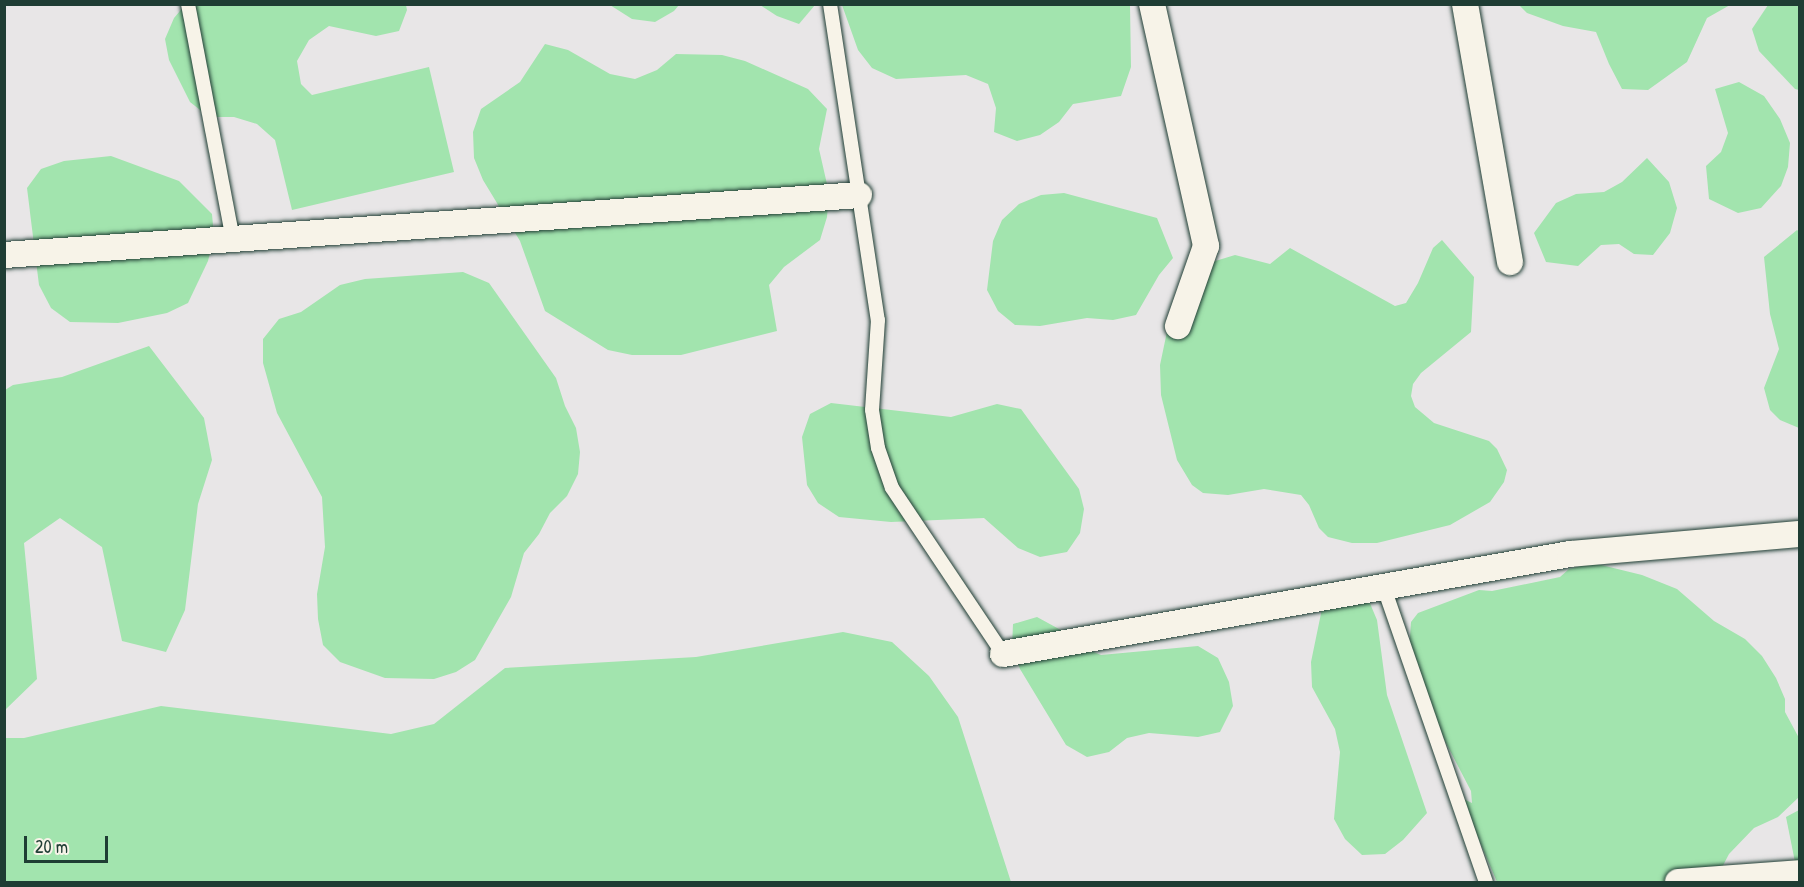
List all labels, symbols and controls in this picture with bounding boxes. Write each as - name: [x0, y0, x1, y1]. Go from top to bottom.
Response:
- scale bar: [27, 824, 111, 862]
- text: 20 m: [35, 834, 68, 859]

